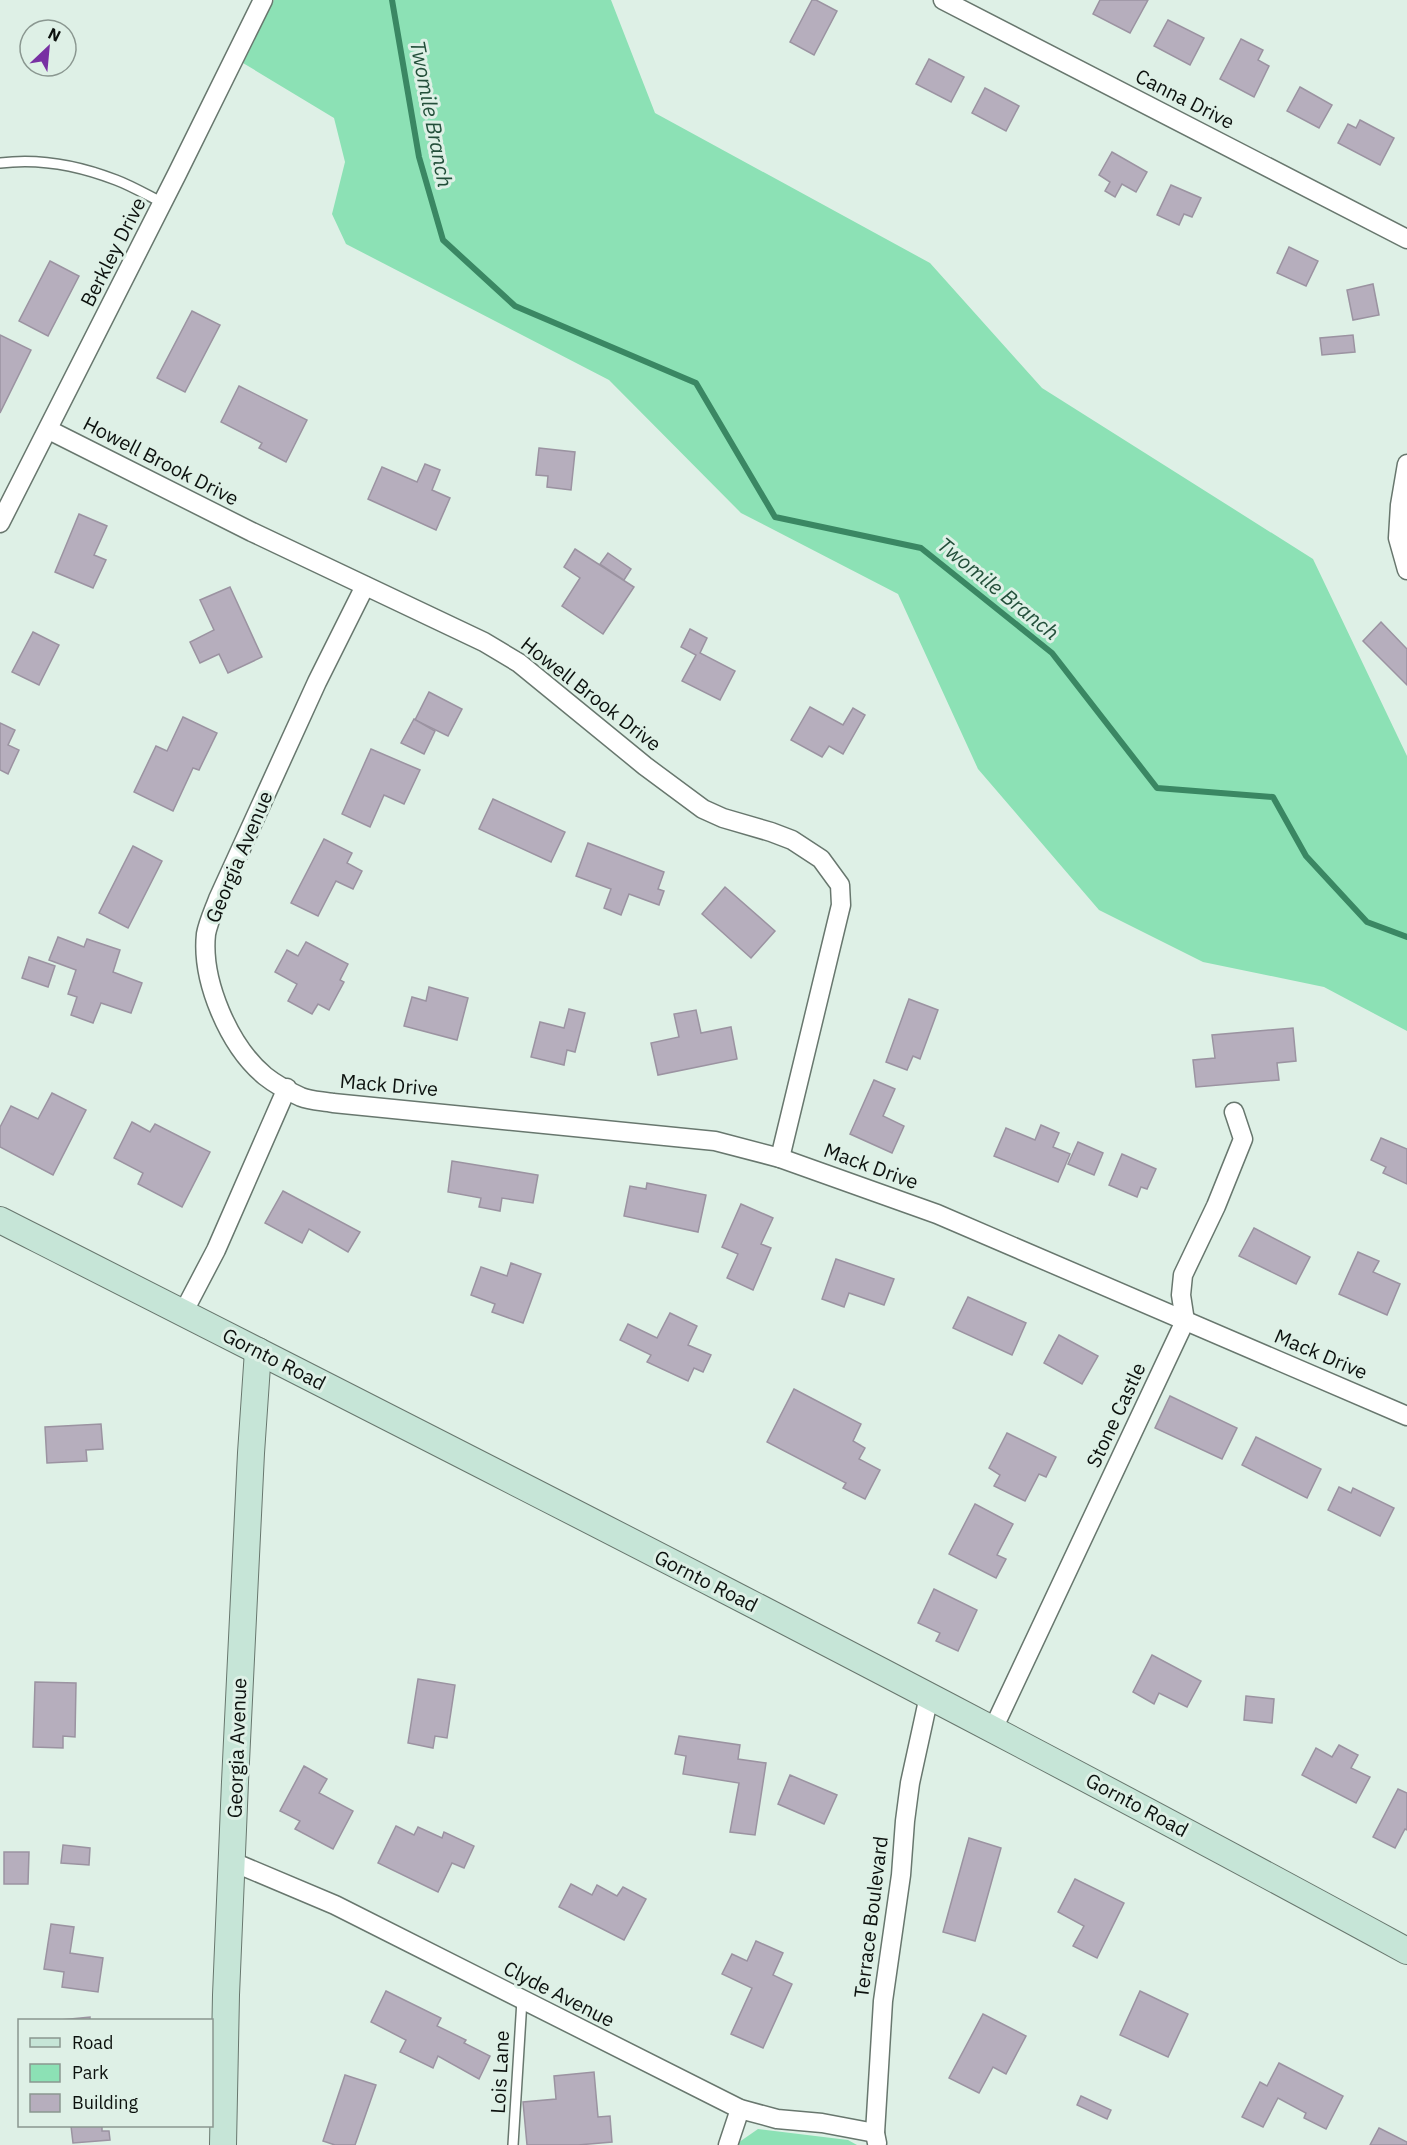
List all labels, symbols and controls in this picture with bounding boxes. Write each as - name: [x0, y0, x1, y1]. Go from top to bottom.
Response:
- north arrow: [18, 18, 78, 78]
- text: N: [45, 23, 64, 46]
- water label: Twomile Branch: [404, 38, 460, 190]
- street label: Canna Drive: [1131, 62, 1239, 135]
- street label: Berkley Drive: [73, 192, 152, 311]
- street label: Howell Brook Drive: [79, 410, 244, 511]
- water label: Twomile Branch: [932, 530, 1065, 646]
- street label: Howell Brook Drive: [515, 630, 667, 757]
- street label: Georgia Avenue: [199, 787, 278, 927]
- street label: Mack Drive: [339, 1067, 439, 1102]
- street label: Mack Drive: [820, 1136, 922, 1195]
- street label: Gornto Road: [218, 1321, 331, 1396]
- street label: Mack Drive: [1271, 1322, 1372, 1385]
- street label: Stone Castle: [1079, 1358, 1152, 1472]
- street label: Gornto Road: [650, 1543, 763, 1618]
- street label: Georgia Avenue: [221, 1677, 252, 1819]
- street label: Gornto Road: [1081, 1766, 1193, 1843]
- street label: Terrace Boulevard: [847, 1834, 894, 2000]
- street label: Clyde Avenue: [499, 1954, 620, 2033]
- legend: [18, 2019, 213, 2127]
- street label: Lois Lane: [484, 2030, 515, 2114]
- text: Road: [72, 2031, 113, 2054]
- text: Park: [72, 2061, 109, 2084]
- text: Building: [72, 2091, 139, 2114]

